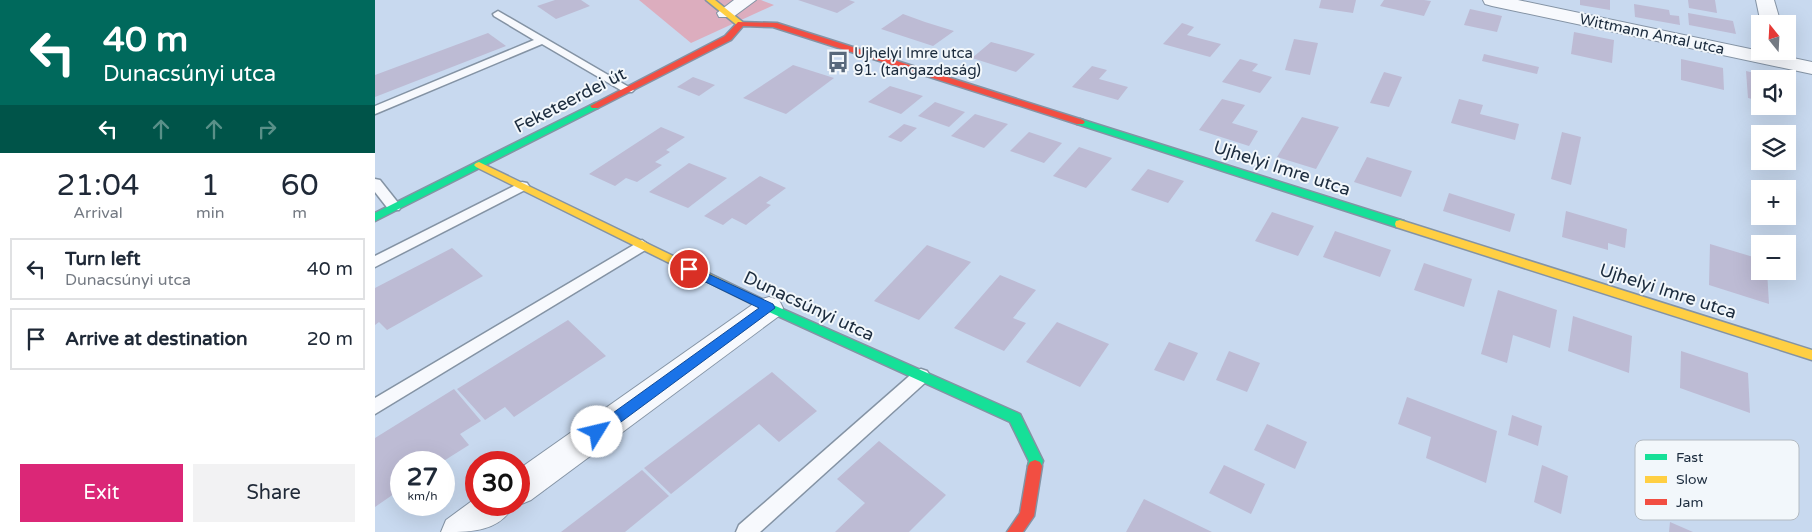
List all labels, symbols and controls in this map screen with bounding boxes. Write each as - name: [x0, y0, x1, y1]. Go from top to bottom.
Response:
- street label: Wittmann Antal utca: [1578, 10, 1726, 58]
- north arrow: [1751, 15, 1796, 60]
- map controls: [1751, 15, 1796, 280]
- text: 40 m: [103, 19, 188, 61]
- icon: left: [20, 20, 85, 85]
- place label: Ujhelyi Imre utca 91. (tangazdaság): [854, 44, 981, 79]
- bus stop icon: Ujhelyi Imre utca 91. (tangazdaság): [825, 49, 851, 75]
- text: Dunacsúnyi utca: [103, 61, 276, 87]
- street label: Feketeerdei út: [510, 62, 630, 138]
- button: sound: [1751, 70, 1796, 115]
- icon: left: [94, 115, 122, 143]
- icon: ahead: [147, 115, 175, 143]
- icon: ahead: [200, 115, 228, 143]
- icon: right: [253, 115, 281, 143]
- button: layers: [1751, 125, 1796, 170]
- street label: Ujhelyi Imre utca: [1211, 135, 1353, 201]
- text: 21:04: [56, 167, 140, 204]
- text: 1: [201, 167, 220, 204]
- text: 60: [281, 167, 319, 204]
- button: +: [1751, 180, 1796, 225]
- text: Arrival: [73, 203, 123, 223]
- text: min: [196, 203, 224, 223]
- text: m: [292, 203, 307, 223]
- button: −: [1751, 235, 1796, 280]
- text: Turn left: [65, 248, 141, 270]
- pin: [668, 248, 710, 290]
- icon: left: [22, 255, 50, 283]
- icon: arrive: [675, 255, 703, 283]
- text: 40 m: [307, 258, 353, 280]
- street label: Ujhelyi Imre utca: [1597, 258, 1739, 324]
- street label: Dunacsúnyi utca: [740, 266, 878, 346]
- text: Dunacsúnyi utca: [65, 270, 191, 290]
- icon: arrive: [22, 325, 50, 353]
- text: Arrive at destination: [65, 328, 248, 350]
- text: 20 m: [307, 328, 353, 350]
- position arrow: [570, 405, 622, 457]
- legend: [1635, 440, 1799, 520]
- text: Fast: [1676, 449, 1704, 466]
- speed limit sign: 30: [465, 451, 530, 516]
- text: 27: [407, 462, 438, 492]
- button: Exit: [20, 464, 183, 522]
- button: Share: [193, 464, 355, 522]
- text: Slow: [1676, 471, 1708, 488]
- text: km/h: [407, 489, 438, 503]
- text: Jam: [1676, 494, 1703, 511]

